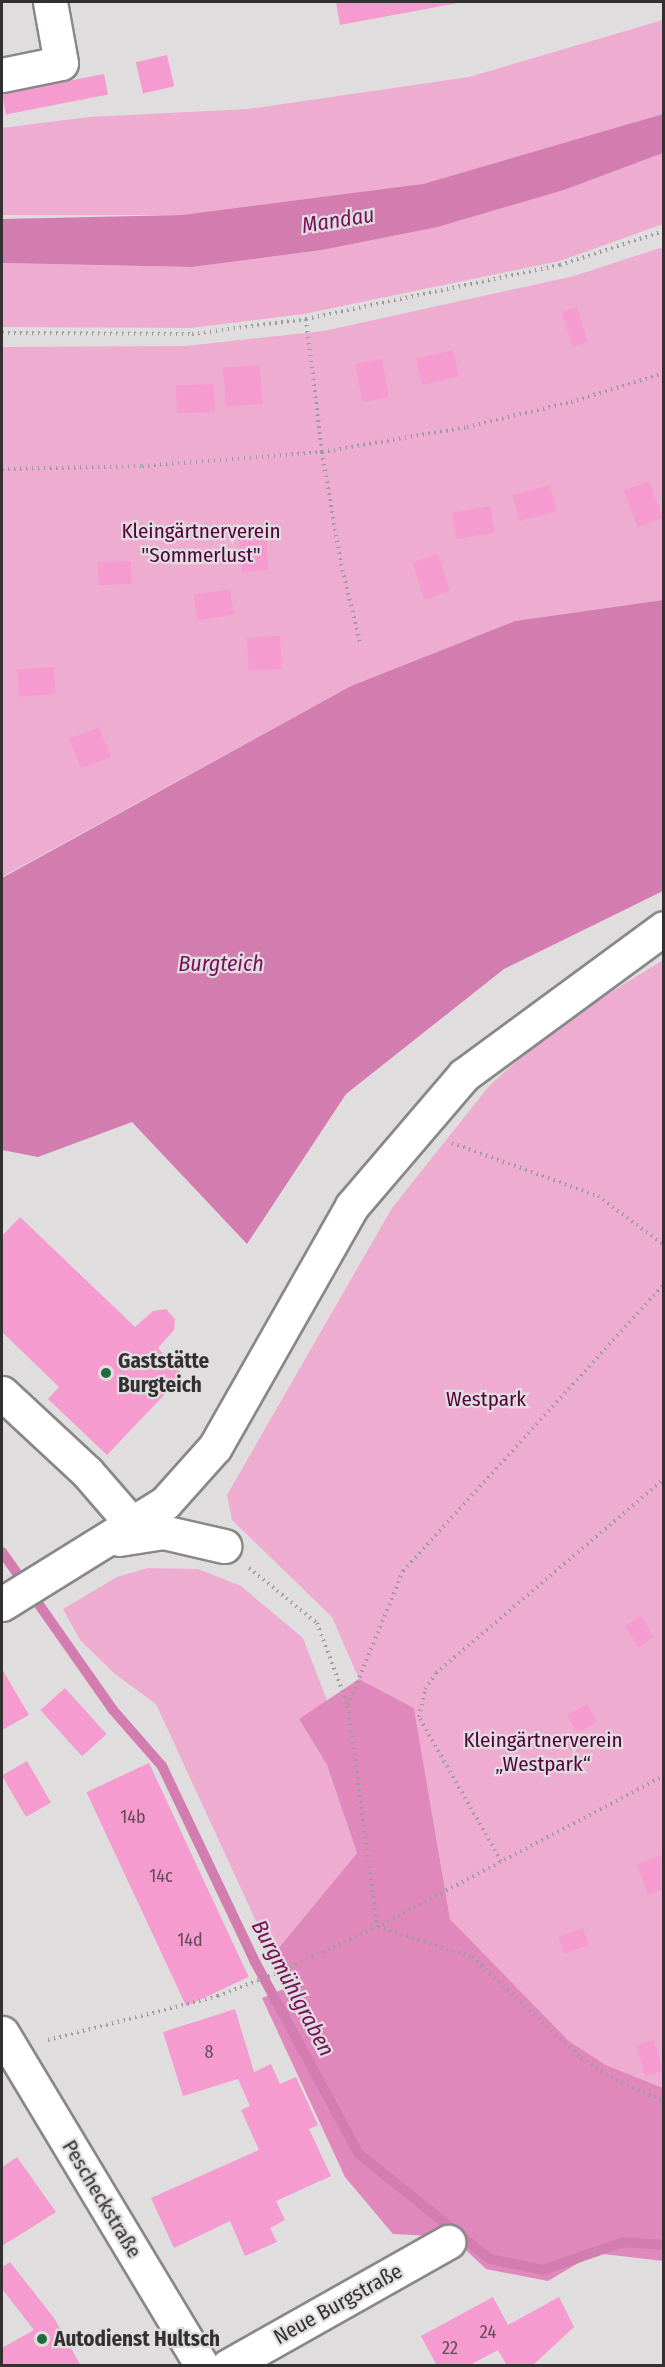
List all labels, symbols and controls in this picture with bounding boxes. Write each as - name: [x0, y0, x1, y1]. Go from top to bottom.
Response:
- water label: Mandau: [300, 201, 376, 239]
- park label: Kleingärtnerverein "Sommerlust": [121, 518, 281, 568]
- water label: Burgteich: [178, 951, 264, 977]
- place label: Gaststätte Burgteich: [118, 1348, 209, 1398]
- marker: Gaststätte Burgteich: [99, 1366, 113, 1380]
- park label: Westpark: [446, 1386, 526, 1412]
- park label: Kleingärtnerverein „Westpark“: [463, 1727, 623, 1777]
- house number: 14b: [120, 1806, 146, 1828]
- house number: 14c: [149, 1865, 173, 1887]
- water label: Burgmühlgraben: [246, 1915, 340, 2061]
- house number: 14d: [177, 1929, 203, 1951]
- house number: 8: [205, 2041, 213, 2063]
- street label: Pescheckstraße: [57, 2135, 147, 2263]
- street label: Neue Burgstraße: [269, 2258, 407, 2350]
- house number: 24: [480, 2321, 496, 2343]
- place label: Autodienst Hultsch: [54, 2326, 220, 2352]
- marker: Autodienst Hultsch: [35, 2332, 49, 2346]
- house number: 22: [442, 2337, 458, 2359]

